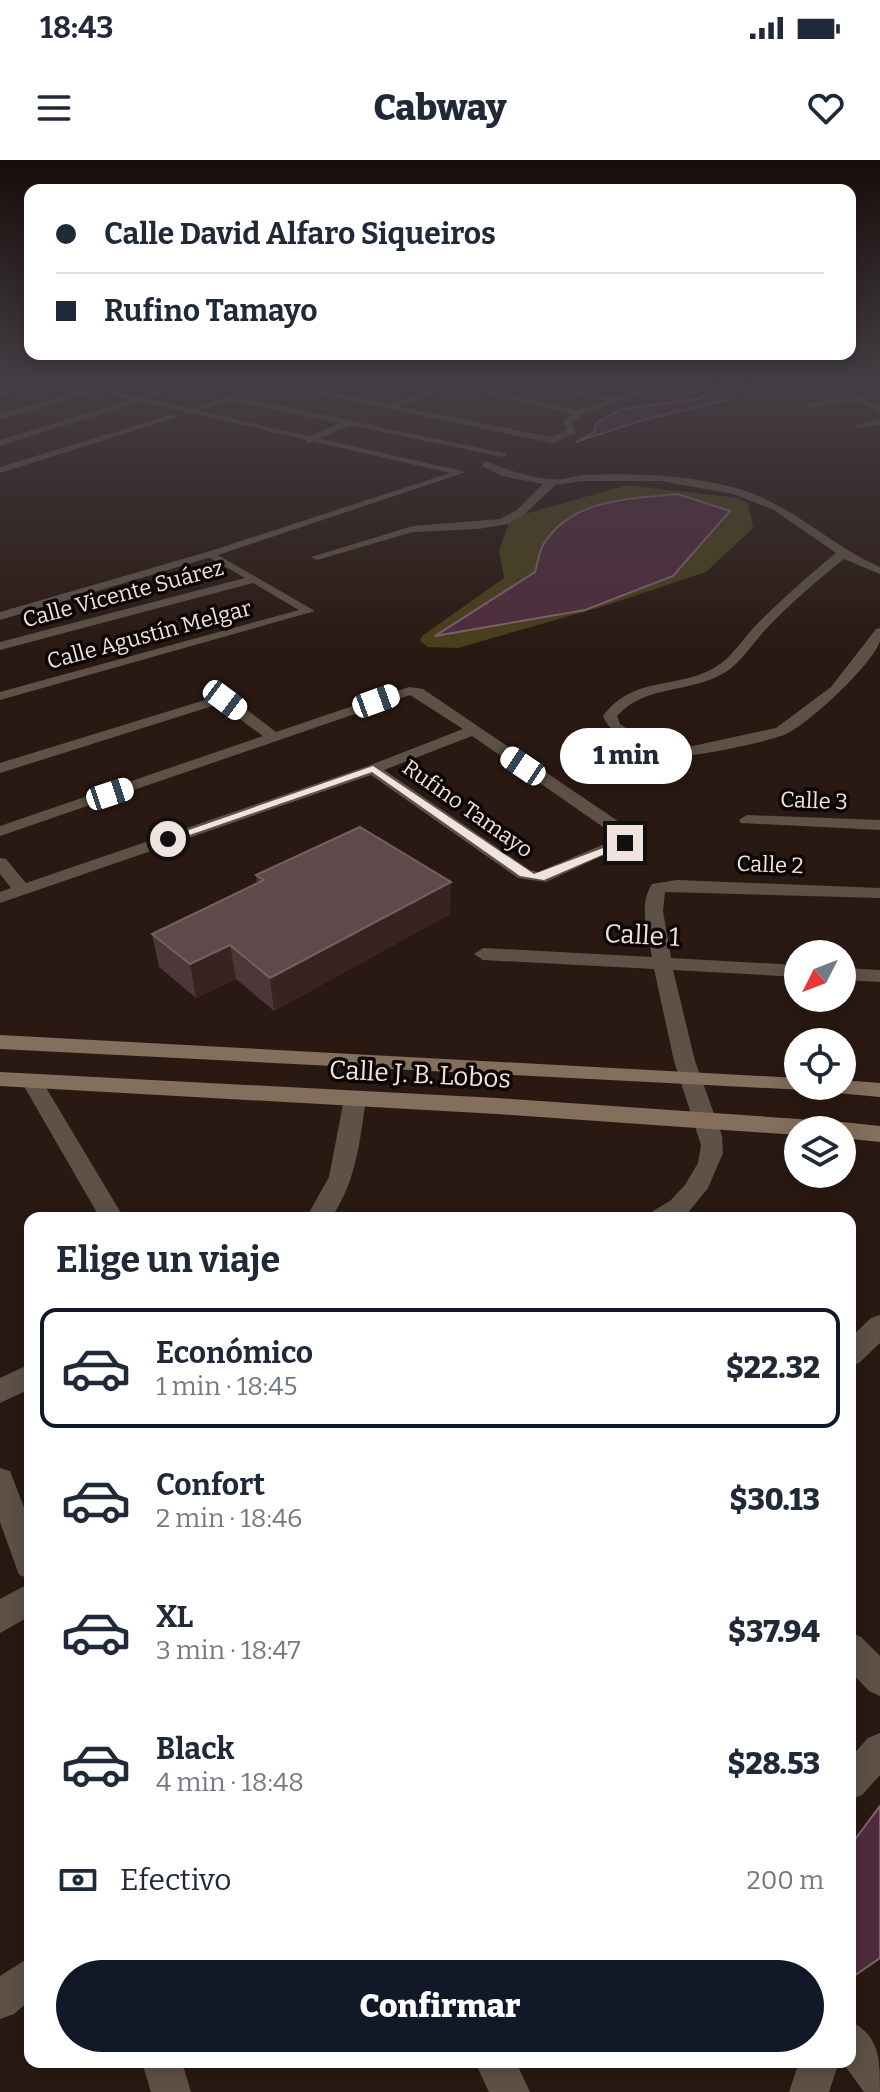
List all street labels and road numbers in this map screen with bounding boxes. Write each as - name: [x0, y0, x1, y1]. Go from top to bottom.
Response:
- street label: Calle Vicente Suárez: [20, 554, 227, 633]
- street label: Calle Agustín Melgar: [44, 594, 255, 675]
- street label: Rufino Tamayo: [397, 753, 538, 863]
- street label: Calle 3: [780, 786, 848, 815]
- street label: Calle 2: [736, 850, 804, 879]
- street label: Calle 1: [604, 918, 681, 953]
- street label: Calle J. B. Lobos: [328, 1054, 512, 1095]

